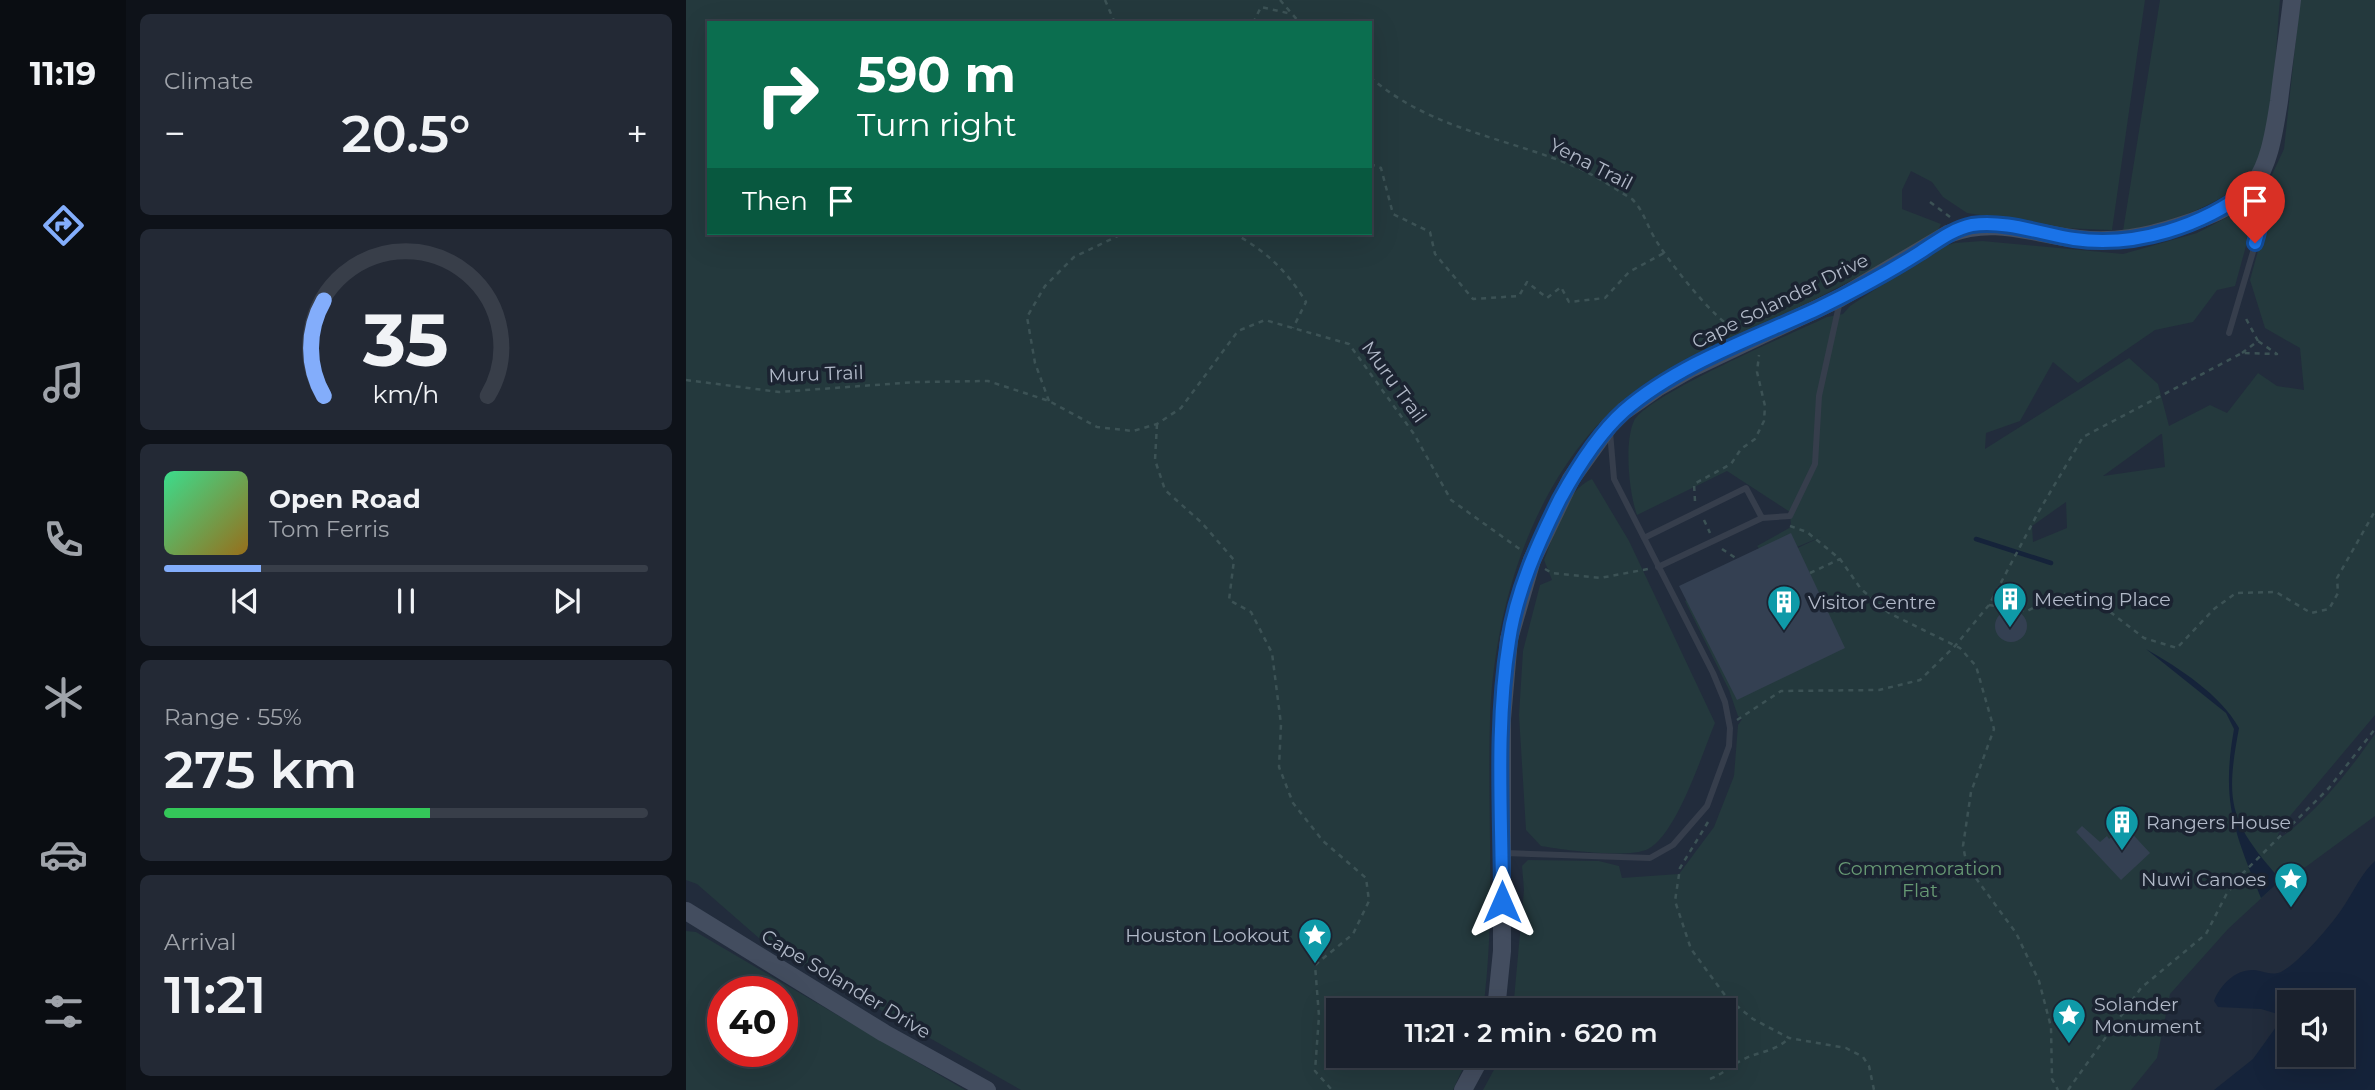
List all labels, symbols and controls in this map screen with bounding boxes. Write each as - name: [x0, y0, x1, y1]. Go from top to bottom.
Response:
- text: 590 m: [857, 45, 1016, 104]
- icon: right: [742, 49, 833, 140]
- text: 11:19: [30, 54, 96, 93]
- text: Climate: [164, 67, 253, 95]
- text: 20.5°: [342, 102, 470, 165]
- text: Turn right: [857, 105, 1017, 144]
- text: −: [164, 110, 186, 157]
- text: +: [626, 110, 648, 157]
- street label: Yena Trail: [1546, 133, 1636, 195]
- pin: [2225, 171, 2285, 243]
- icon: arrive: [822, 182, 860, 220]
- icon: arrive: [2236, 182, 2274, 220]
- text: Then: [742, 185, 808, 217]
- icon: directions: [39, 201, 88, 250]
- street label: Cape Solander Drive: [1688, 248, 1872, 354]
- text: 35: [362, 296, 449, 384]
- street label: Muru Trail: [1357, 337, 1431, 427]
- icon: music: [39, 358, 88, 407]
- street label: Muru Trail: [768, 361, 864, 387]
- text: km/h: [373, 379, 439, 409]
- text: Open Road: [269, 483, 421, 515]
- icon: phone: [39, 515, 88, 564]
- text: Tom Ferris: [269, 515, 389, 543]
- building icon: Meeting Place: [1991, 580, 2029, 629]
- icon: previous: [226, 582, 264, 620]
- icon: pause: [387, 582, 425, 620]
- icon: next: [548, 582, 586, 620]
- building icon: Visitor Centre: [1765, 583, 1803, 632]
- place label: Meeting Place: [2034, 588, 2171, 611]
- place label: Visitor Centre: [1808, 591, 1936, 614]
- icon: climate: [39, 673, 88, 722]
- text: Range · 55%: [164, 703, 302, 731]
- text: 275 km: [164, 738, 357, 801]
- building icon: Rangers House: [2103, 803, 2141, 852]
- place label: Rangers House: [2146, 811, 2291, 834]
- icon: car: [39, 830, 88, 879]
- park label: Commemoration Flat: [1838, 857, 2002, 902]
- place icon: Nuwi Canoes: [2272, 860, 2310, 909]
- position arrow: [1465, 865, 1539, 939]
- place label: Nuwi Canoes: [2141, 868, 2266, 891]
- place icon: Houston Lookout: [1296, 916, 1334, 965]
- street label: Cape Solander Drive: [757, 924, 935, 1044]
- place label: Houston Lookout: [1125, 924, 1290, 947]
- text: Arrival: [164, 928, 237, 956]
- text: 11:21: [164, 963, 266, 1026]
- speed limit sign: 40: [707, 976, 798, 1067]
- icon: filters: [39, 987, 88, 1036]
- map controls: [2277, 990, 2354, 1067]
- button: sound: [2277, 990, 2354, 1067]
- place label: Solander Monument: [2094, 993, 2202, 1038]
- place icon: Solander Monument: [2050, 996, 2088, 1045]
- text: 11:21 · 2 min · 620 m: [1404, 1017, 1658, 1049]

